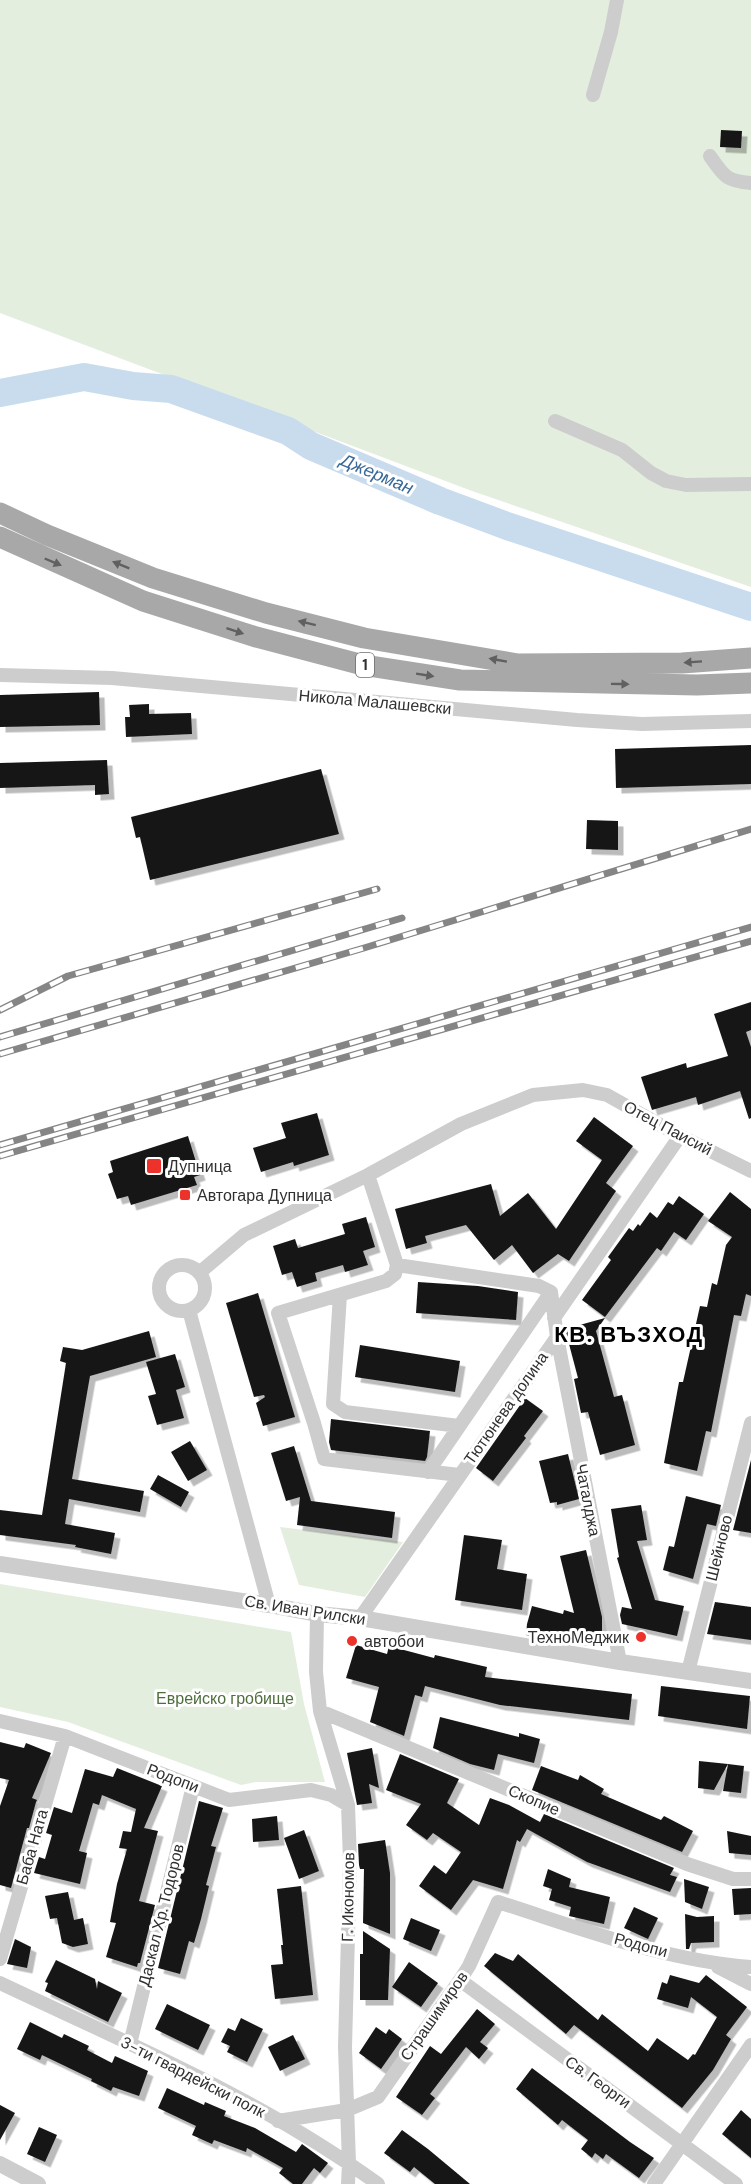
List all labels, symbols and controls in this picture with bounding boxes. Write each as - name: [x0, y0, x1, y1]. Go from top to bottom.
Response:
- water label: Джерман: [335, 447, 417, 500]
- one-way arrow: [44, 558, 62, 567]
- one-way arrow: [112, 560, 130, 569]
- one-way arrow: [297, 618, 315, 627]
- one-way arrow: [226, 626, 244, 636]
- road number: 1: [356, 653, 374, 677]
- one-way arrow: [488, 656, 507, 665]
- one-way arrow: [683, 657, 702, 667]
- one-way arrow: [416, 671, 435, 680]
- one-way arrow: [610, 679, 629, 689]
- street label: Никола Малашевски: [298, 685, 452, 719]
- street label: Отец Паисий: [620, 1096, 716, 1160]
- place label: Дупница: [168, 1156, 232, 1177]
- marker: Дупница: [145, 1157, 163, 1175]
- place label: Автогара Дупница: [197, 1185, 332, 1206]
- marker: Автогара Дупница: [178, 1188, 192, 1202]
- district label: КВ. ВЪЗХОД: [554, 1320, 704, 1349]
- street label: Тютюнева долина: [459, 1347, 553, 1469]
- street label: Чаталджа: [571, 1462, 605, 1538]
- street label: Шейново: [701, 1513, 737, 1583]
- street label: Св. Иван Рилски: [243, 1590, 367, 1630]
- place label: ТехноМеджик: [528, 1627, 630, 1648]
- marker: ТехноМеджик: [634, 1630, 648, 1644]
- place label: автобои: [364, 1631, 424, 1652]
- marker: автобои: [345, 1634, 359, 1648]
- park label: Еврейско гробище: [156, 1688, 294, 1709]
- street label: Родопи: [144, 1758, 202, 1798]
- street label: Скопие: [505, 1780, 563, 1820]
- street label: Баба Ната: [11, 1807, 53, 1887]
- street label: Даскал Хр. Тодоров: [133, 1842, 189, 1988]
- street label: Г. Икономов: [337, 1852, 359, 1942]
- street label: Родопи: [612, 1928, 670, 1962]
- street label: Страшимиров: [395, 1967, 473, 2065]
- street label: 3-ти гвардейски полк: [117, 2032, 270, 2123]
- street label: Св. Георги: [561, 2051, 635, 2113]

